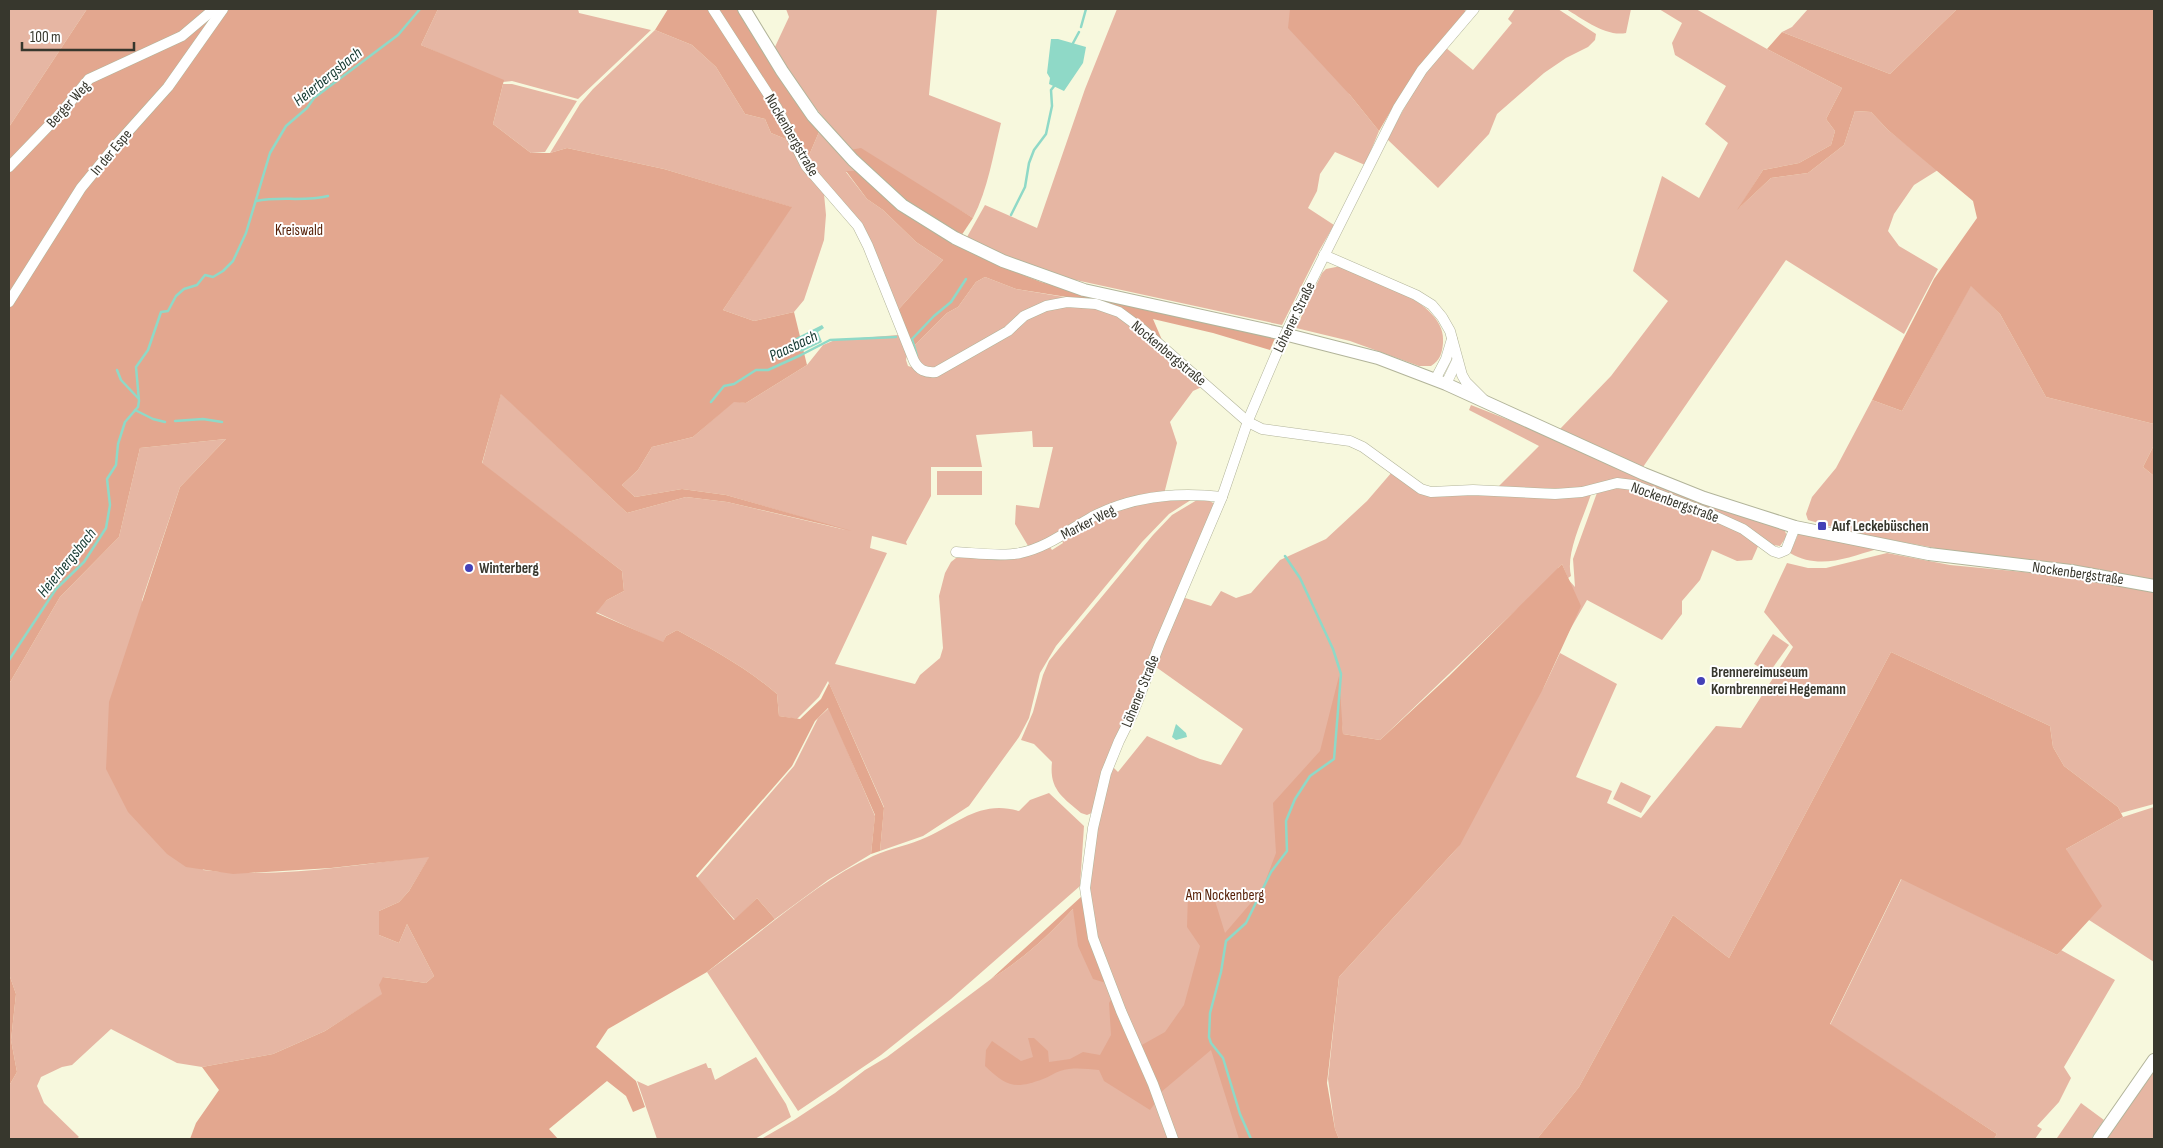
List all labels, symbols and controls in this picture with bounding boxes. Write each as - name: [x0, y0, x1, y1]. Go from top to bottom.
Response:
- scale bar: [22, 20, 135, 52]
- text: 100 m: [30, 28, 61, 47]
- water label: Heierbergsbach: [290, 44, 366, 111]
- street label: Berger Weg: [42, 77, 94, 132]
- street label: Nockenbergstraße: [760, 91, 823, 180]
- street label: In der Espe: [87, 125, 136, 179]
- park label: Kreiswald: [275, 221, 323, 240]
- street label: Löhener Straße: [1269, 279, 1320, 356]
- street label: Nockenbergstraße: [1127, 317, 1210, 390]
- water label: Paasbach: [766, 327, 821, 366]
- street label: Nockenbergstraße: [1628, 478, 1721, 527]
- street label: Marker Weg: [1058, 501, 1119, 544]
- place label: Auf Leckebüschen: [1831, 517, 1929, 536]
- marker: Auf Leckebüschen: [1816, 520, 1828, 532]
- water label: Heierbergsbach: [34, 525, 101, 601]
- street label: Nockenbergstraße: [2031, 558, 2125, 589]
- place label: Winterberg: [479, 559, 539, 578]
- marker: Winterberg: [463, 562, 475, 574]
- street label: Löhener Straße: [1117, 652, 1164, 730]
- place label: Brennereimuseum Kornbrennerei Hegemann: [1711, 663, 1846, 699]
- marker: Brennereimuseum Kornbrennerei Hegemann: [1695, 675, 1707, 687]
- park label: Am Nockenberg: [1185, 886, 1264, 905]

